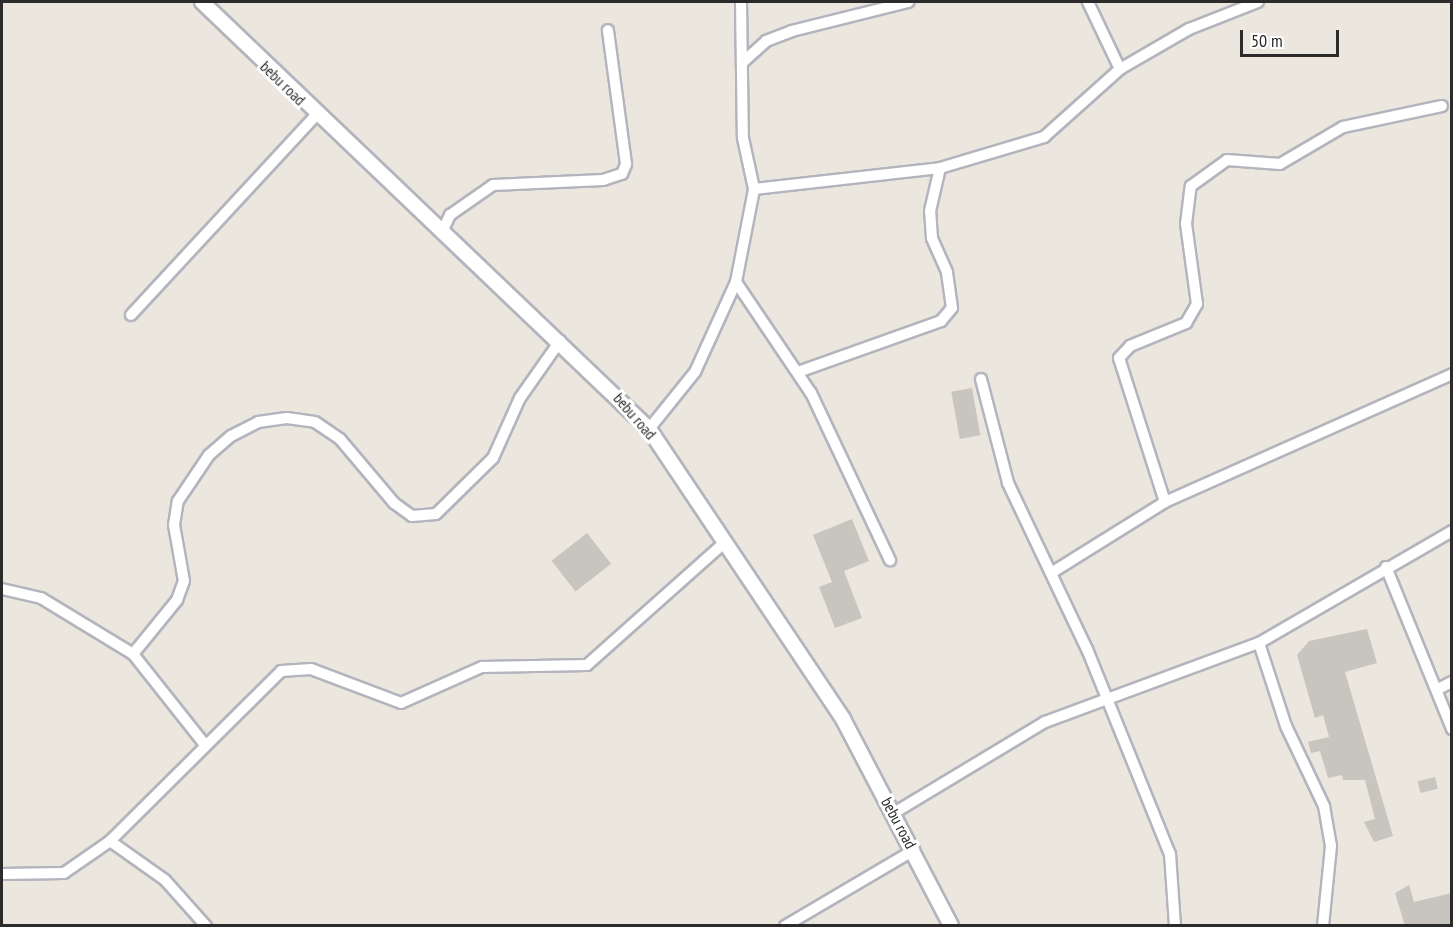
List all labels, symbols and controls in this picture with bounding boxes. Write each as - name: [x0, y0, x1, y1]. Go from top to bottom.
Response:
- scale bar: [1243, 18, 1342, 56]
- text: 50 m: [1251, 29, 1283, 52]
- street label: bebu road: [256, 57, 310, 109]
- street label: bebu road: [610, 389, 660, 443]
- street label: bebu road: [878, 794, 920, 852]

